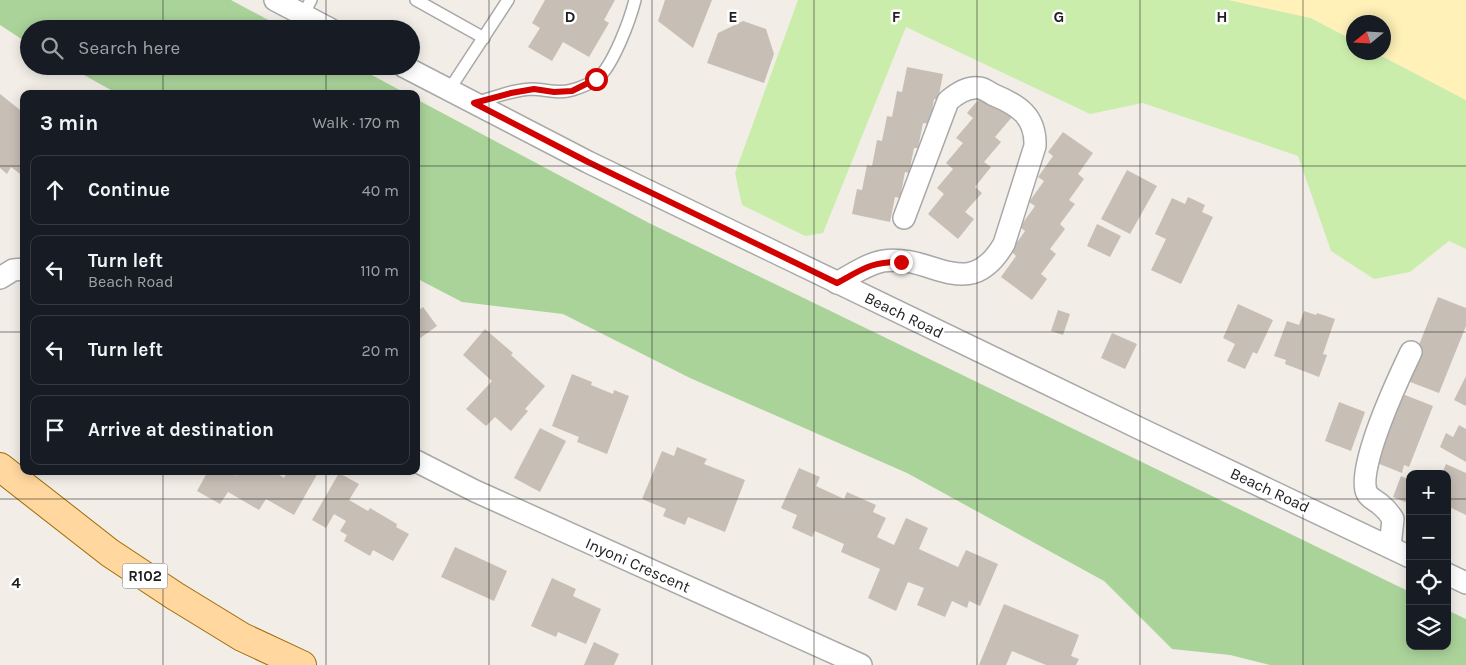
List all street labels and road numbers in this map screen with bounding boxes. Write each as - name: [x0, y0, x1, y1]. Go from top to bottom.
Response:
- street label: Beach Road: [861, 288, 947, 342]
- street label: Beach Road: [1227, 463, 1313, 517]
- street label: Inyoni Crescent: [583, 533, 693, 597]
- road number: R102: [122, 564, 168, 588]

